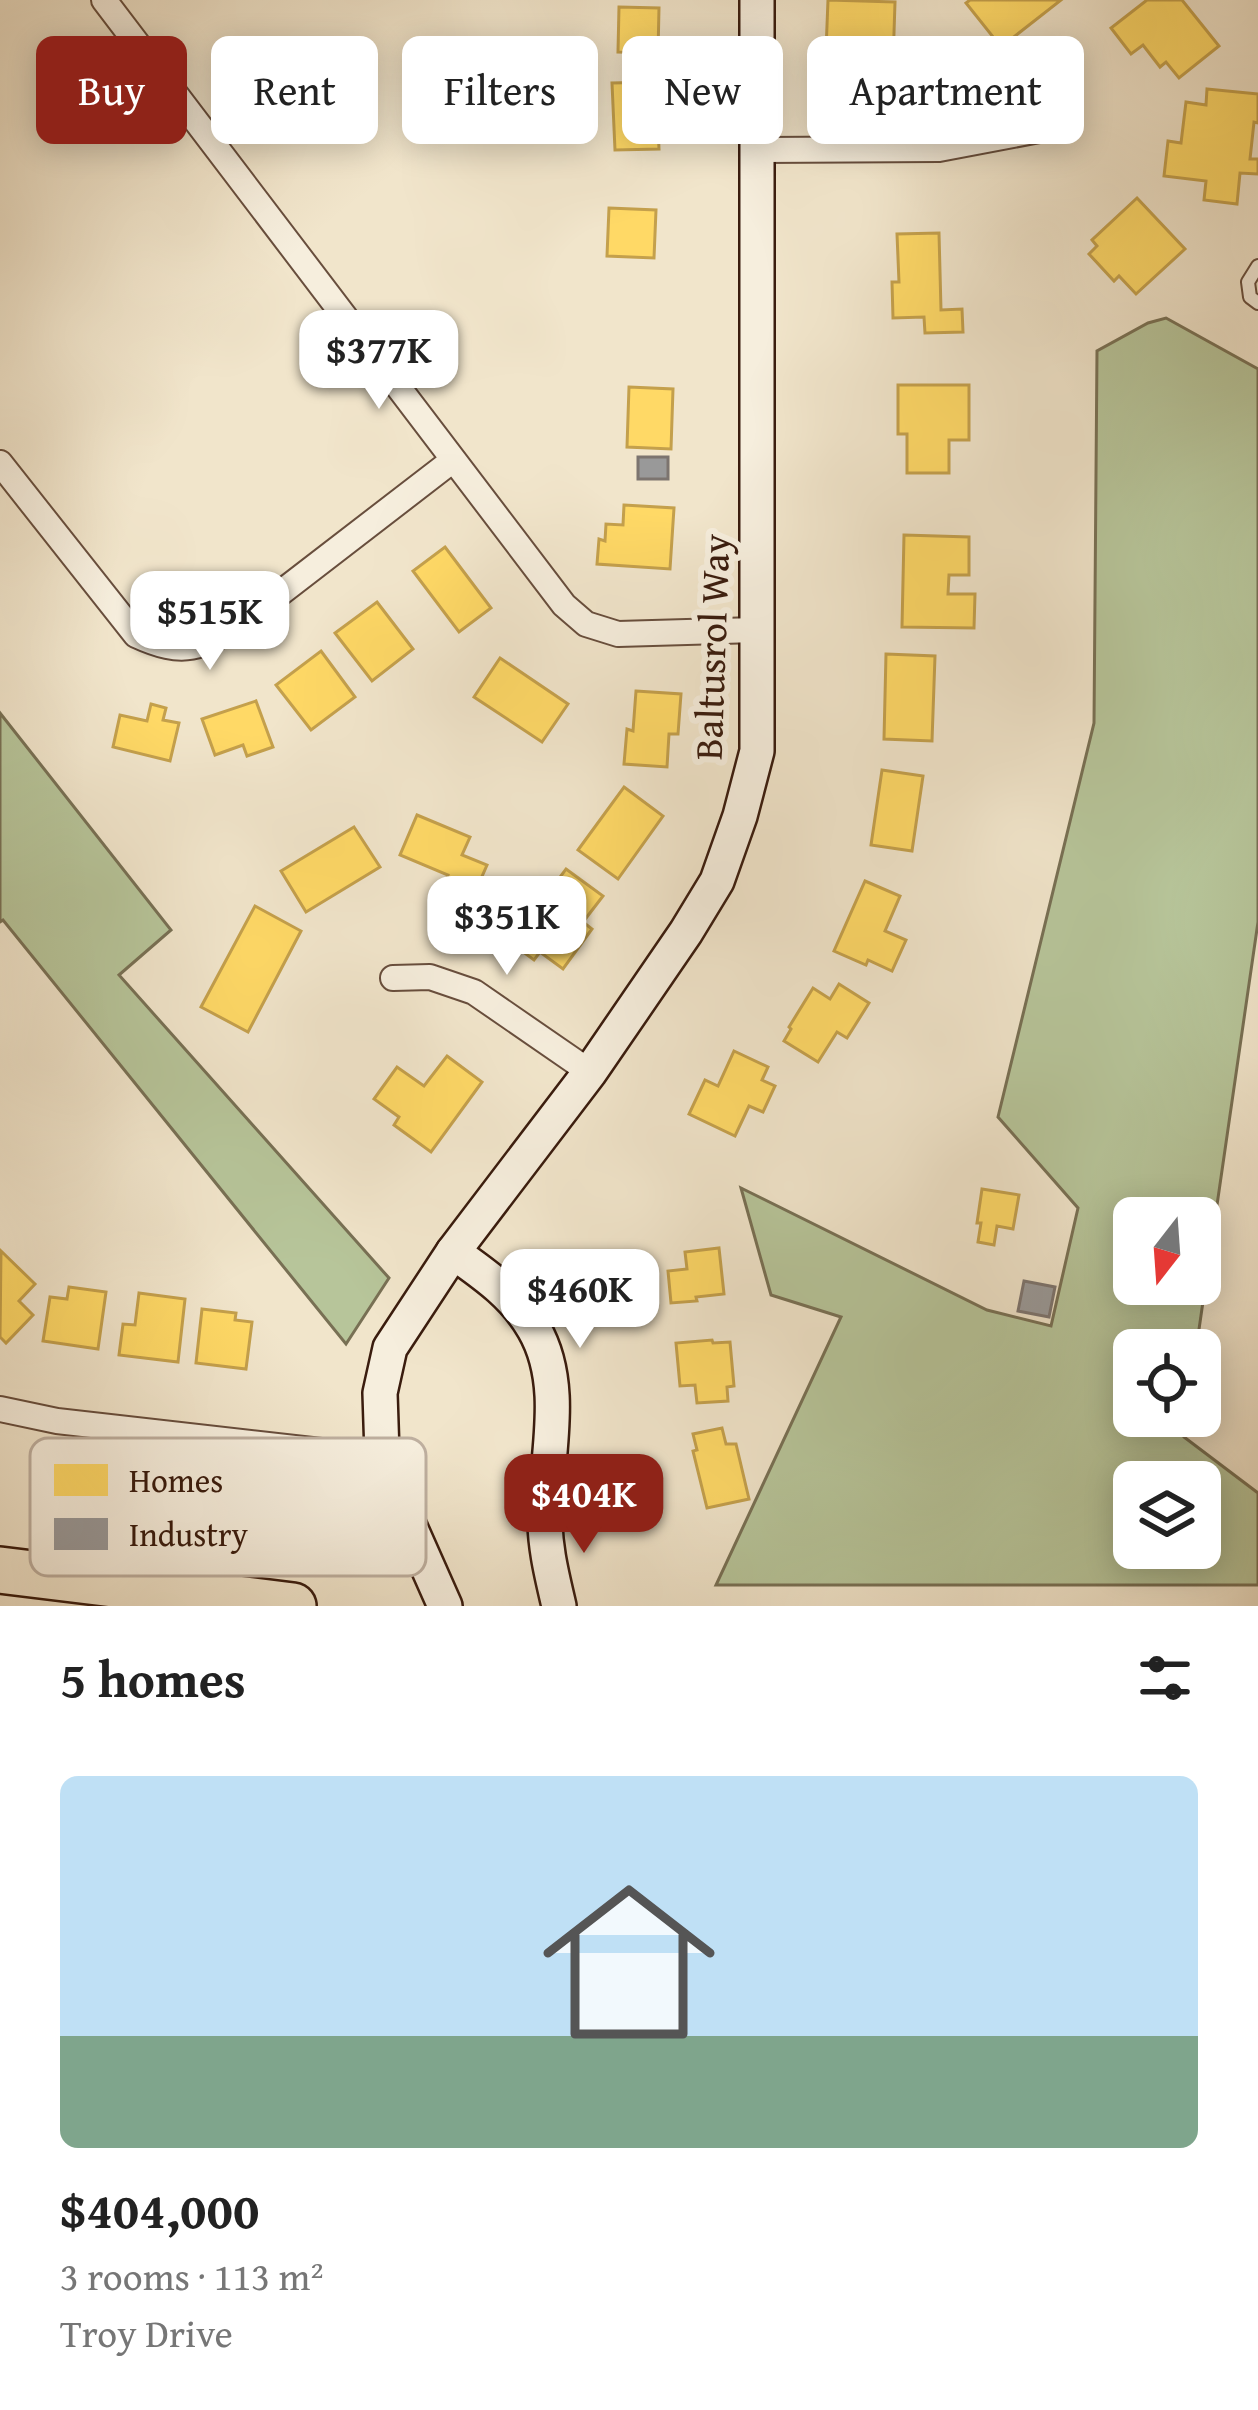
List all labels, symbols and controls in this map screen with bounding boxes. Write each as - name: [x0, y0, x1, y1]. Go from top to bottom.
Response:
- chip: Buy: [36, 36, 187, 144]
- chip: Rent: [211, 36, 378, 144]
- chip: Filters: [402, 36, 598, 144]
- chip: New: [622, 36, 783, 144]
- chip: Apartment: [807, 36, 1084, 144]
- pin: $377K: [295, 310, 463, 412]
- text: $377K: [326, 320, 432, 377]
- street label: Baltusrol Way: [679, 532, 743, 761]
- pin: $515K: [126, 571, 294, 673]
- text: $515K: [157, 581, 263, 638]
- pin: $351K: [423, 876, 591, 978]
- text: $351K: [454, 886, 560, 943]
- north arrow: [1113, 1197, 1221, 1305]
- map controls: [1113, 1197, 1221, 1569]
- pin: $460K: [496, 1249, 664, 1351]
- text: $460K: [527, 1259, 633, 1316]
- button: locate: [1113, 1329, 1221, 1437]
- legend: [30, 1438, 426, 1576]
- pin: $404K: [500, 1454, 668, 1556]
- text: Homes: [129, 1456, 223, 1504]
- button: layers: [1113, 1461, 1221, 1569]
- text: $404K: [531, 1464, 637, 1521]
- text: Industry: [129, 1510, 248, 1558]
- text: 5 homes: [60, 1641, 246, 1716]
- icon: filters: [1132, 1645, 1198, 1711]
- icon: home: [521, 1854, 737, 2070]
- text: $404,000: [60, 2172, 259, 2247]
- text: 3 rooms · 113 m²: [60, 2247, 324, 2304]
- text: Troy Drive: [60, 2304, 233, 2361]

